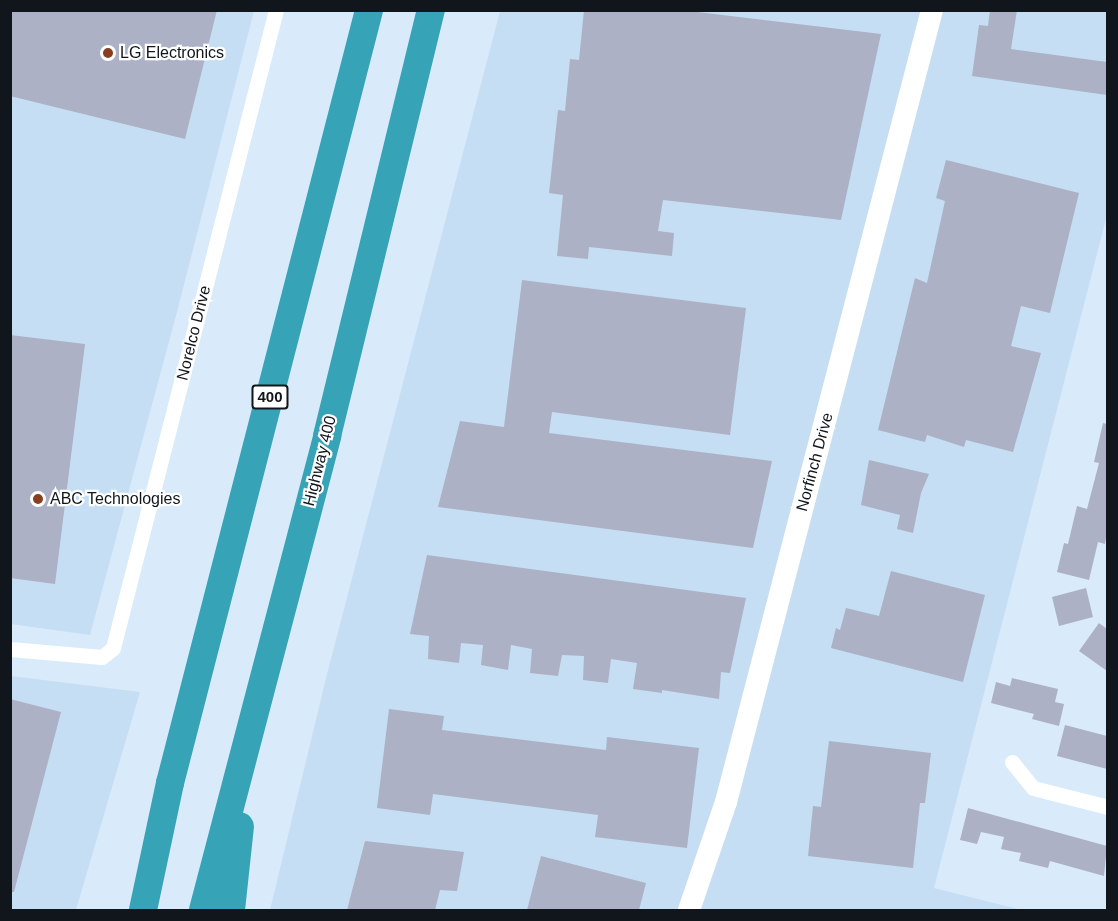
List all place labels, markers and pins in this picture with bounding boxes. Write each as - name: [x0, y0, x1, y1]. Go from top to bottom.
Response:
- place label: LG Electronics: [120, 43, 224, 63]
- marker: LG Electronics: [101, 46, 115, 60]
- place label: ABC Technologies: [50, 489, 181, 509]
- marker: ABC Technologies: [31, 492, 45, 506]

